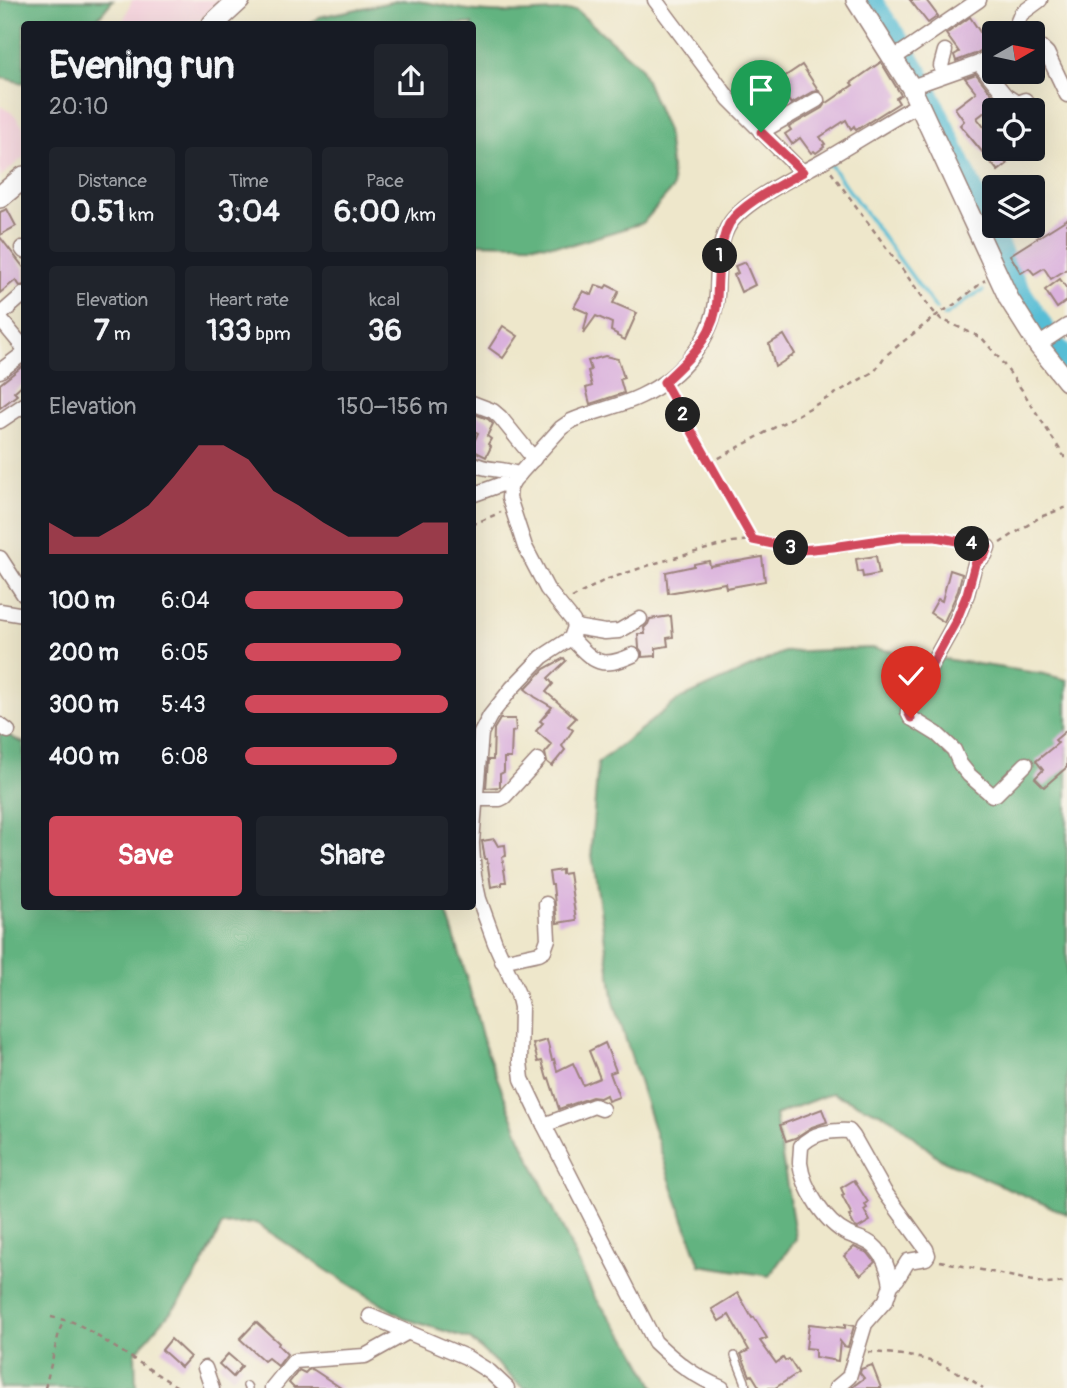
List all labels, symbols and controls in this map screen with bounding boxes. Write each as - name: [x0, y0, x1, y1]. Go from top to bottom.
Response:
- north arrow: [982, 21, 1045, 84]
- map controls: [982, 21, 1045, 238]
- text: Evening run: [49, 42, 235, 90]
- button: share: [374, 44, 448, 118]
- pin: [731, 60, 791, 132]
- icon: arrive: [742, 71, 780, 109]
- text: 20:10: [49, 92, 108, 121]
- button: locate: [982, 98, 1045, 161]
- text: Distance: [77, 169, 147, 193]
- text: Time: [229, 169, 268, 193]
- text: Pace: [366, 169, 404, 193]
- button: layers: [982, 175, 1045, 238]
- text: 0.51: [70, 193, 125, 230]
- text: 3:04: [217, 193, 280, 230]
- text: 6:00: [334, 193, 400, 230]
- text: km: [125, 203, 154, 227]
- text: /km: [400, 203, 436, 227]
- pin: 1: [702, 238, 738, 274]
- text: 1: [716, 243, 723, 267]
- text: Elevation: [76, 288, 148, 312]
- text: Heart rate: [208, 288, 289, 312]
- text: kcal: [369, 288, 400, 312]
- text: 7: [94, 312, 110, 349]
- text: 133: [206, 312, 251, 349]
- text: 36: [368, 312, 402, 349]
- text: m: [110, 322, 131, 346]
- text: bpm: [251, 322, 291, 346]
- text: Elevation: [49, 392, 137, 421]
- text: 150–156 m: [337, 392, 448, 421]
- pin: 2: [666, 398, 700, 432]
- text: 2: [677, 402, 688, 426]
- pin: 4: [954, 526, 990, 562]
- pin: 3: [774, 530, 808, 566]
- text: 4: [966, 531, 977, 555]
- text: 3: [785, 535, 796, 559]
- text: 100 m: [49, 586, 115, 615]
- text: 6:04: [161, 586, 210, 615]
- text: 200 m: [49, 638, 119, 667]
- text: 6:05: [161, 638, 209, 667]
- pin: [881, 646, 941, 718]
- icon: check: [892, 657, 930, 695]
- text: 300 m: [49, 690, 119, 719]
- text: 5:43: [161, 690, 206, 719]
- text: 400 m: [49, 742, 119, 771]
- text: 6:08: [161, 742, 208, 771]
- button: Save: [49, 816, 242, 896]
- button: Share: [256, 816, 448, 896]

